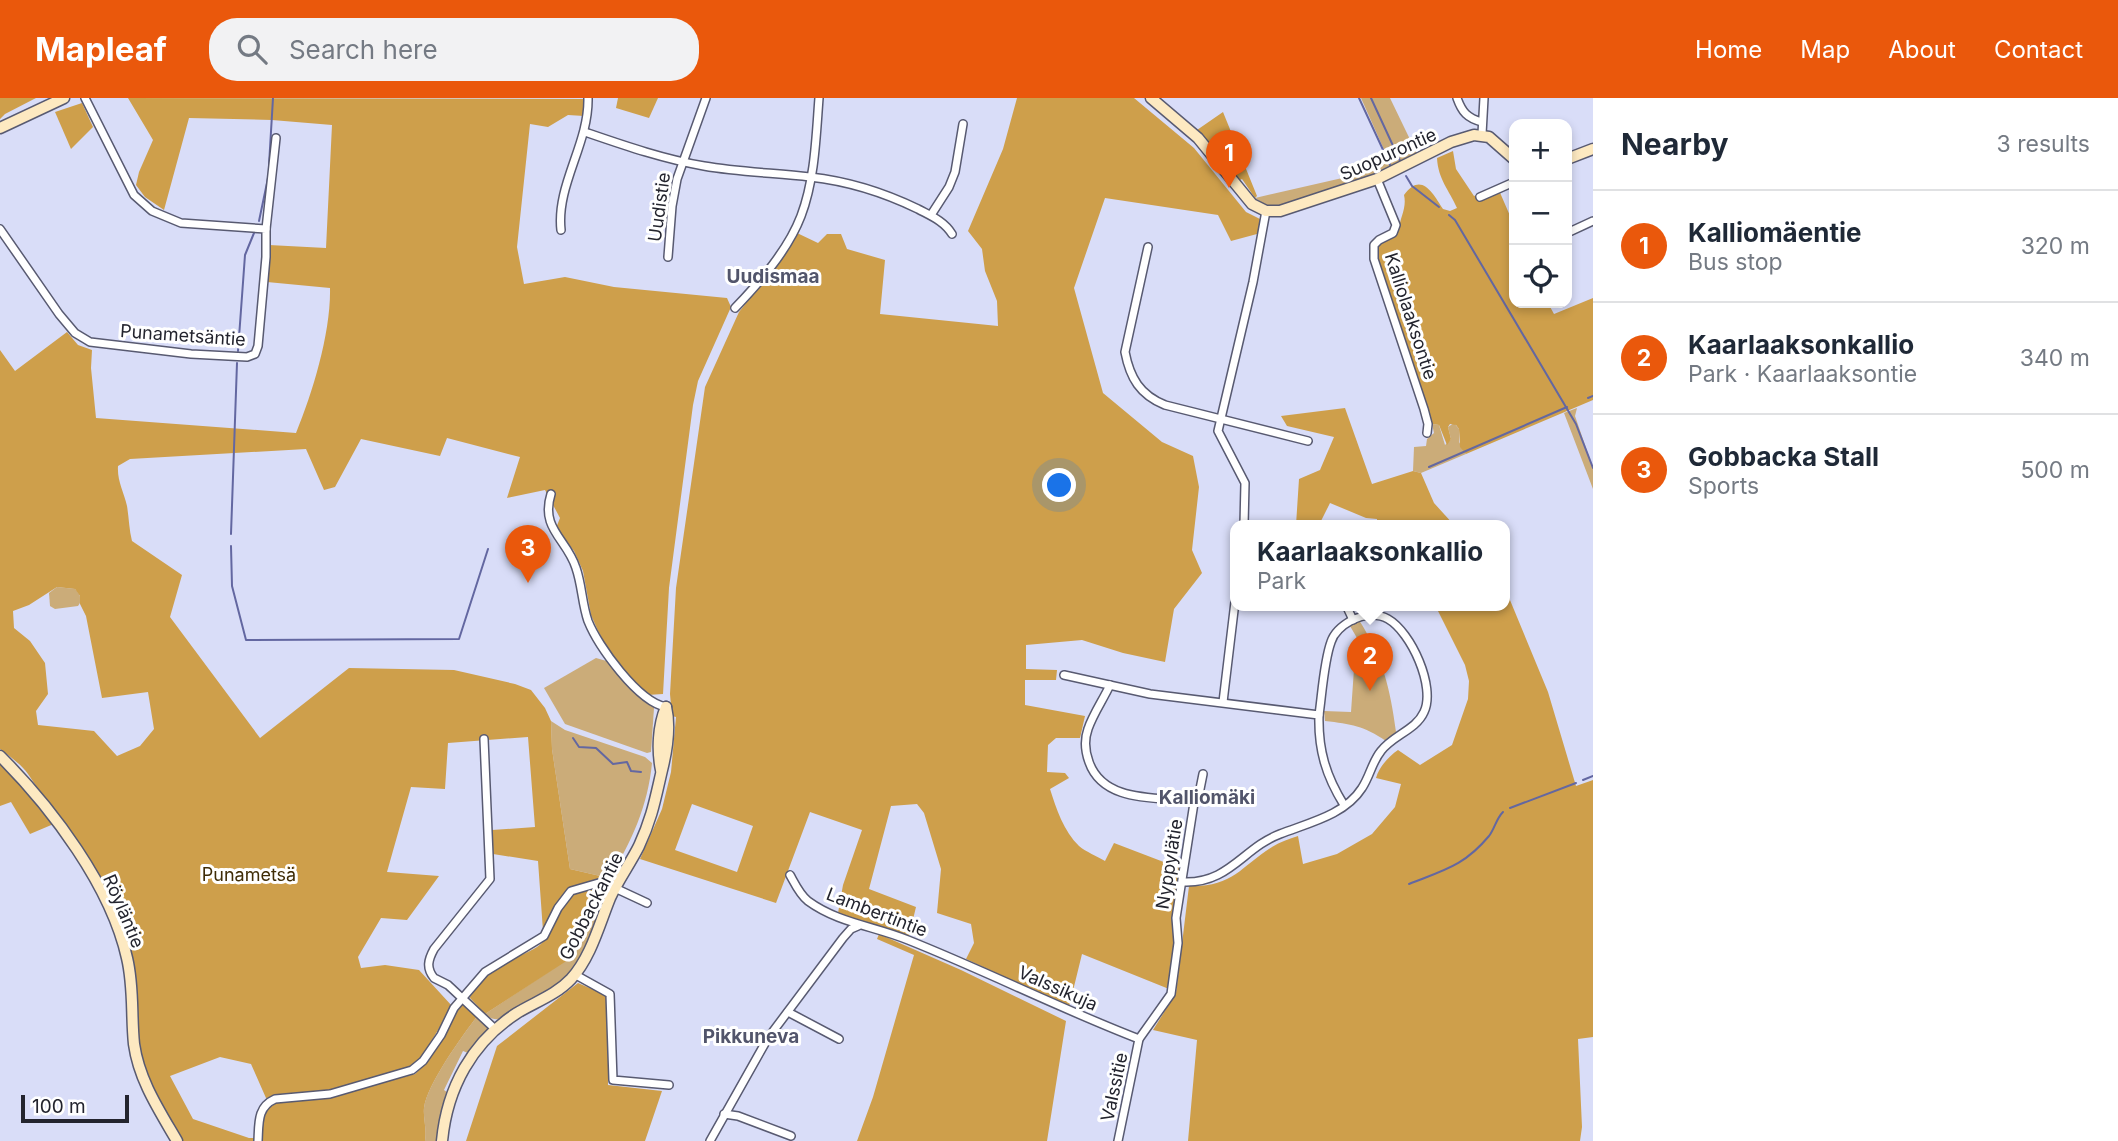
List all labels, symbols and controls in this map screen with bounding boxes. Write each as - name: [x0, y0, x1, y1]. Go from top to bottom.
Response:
- search box: [209, 18, 699, 81]
- text: Mapleaf: [35, 29, 167, 69]
- icon: search: [233, 30, 271, 68]
- text: Search here: [289, 34, 438, 65]
- text: Home: [1695, 35, 1762, 64]
- text: Map: [1800, 35, 1850, 64]
- text: About: [1888, 35, 1956, 64]
- text: Contact: [1994, 35, 2083, 64]
- map controls: [1509, 119, 1572, 308]
- button: +: [1509, 119, 1572, 182]
- street label: Suopurontie: [1337, 123, 1439, 185]
- text: Nearby: [1621, 126, 1729, 162]
- pin: 1: [1206, 130, 1252, 188]
- text: 3 results: [1997, 130, 2090, 158]
- street label: Uudistie: [644, 171, 674, 243]
- button: −: [1509, 182, 1572, 245]
- text: Kalliomäentie: [1688, 217, 1861, 248]
- text: 1: [1639, 232, 1649, 260]
- text: 320 m: [2021, 232, 2090, 260]
- button: locate: [1509, 245, 1572, 308]
- text: Bus stop: [1688, 248, 1783, 276]
- street label: Kalliolaaksontie: [1381, 250, 1441, 382]
- district label: Uudismaa: [727, 265, 819, 288]
- street label: Punametsäntie: [119, 320, 247, 350]
- text: Kaarlaaksonkallio: [1688, 329, 1914, 360]
- text: 2: [1637, 344, 1651, 372]
- text: 340 m: [2020, 344, 2090, 372]
- text: Park · Kaarlaaksontie: [1688, 360, 1917, 388]
- text: Gobbacka Stall: [1688, 441, 1879, 472]
- text: 3: [1637, 456, 1651, 484]
- text: 500 m: [2020, 456, 2090, 484]
- your location: [1042, 468, 1076, 502]
- text: Sports: [1688, 472, 1759, 500]
- popup: [1230, 520, 1510, 611]
- pin: 3: [505, 525, 551, 583]
- text: Kaarlaaksonkallio: [1257, 536, 1483, 567]
- text: Park: [1257, 567, 1306, 595]
- pin: 2: [1347, 633, 1393, 691]
- district label: Kalliomäki: [1159, 786, 1255, 809]
- street label: Nyppylätie: [1152, 817, 1186, 911]
- street label: Gobbackantie: [555, 849, 627, 963]
- park label: Punametsä: [202, 864, 296, 885]
- street label: Röyläntie: [99, 871, 149, 951]
- street label: Lambertintie: [824, 883, 930, 941]
- street label: Valssikuja: [1015, 961, 1101, 1015]
- district label: Pikkuneva: [703, 1025, 799, 1048]
- street label: Valssitie: [1096, 1051, 1132, 1123]
- scale bar: [21, 1092, 130, 1124]
- text: 100 m: [32, 1095, 86, 1118]

